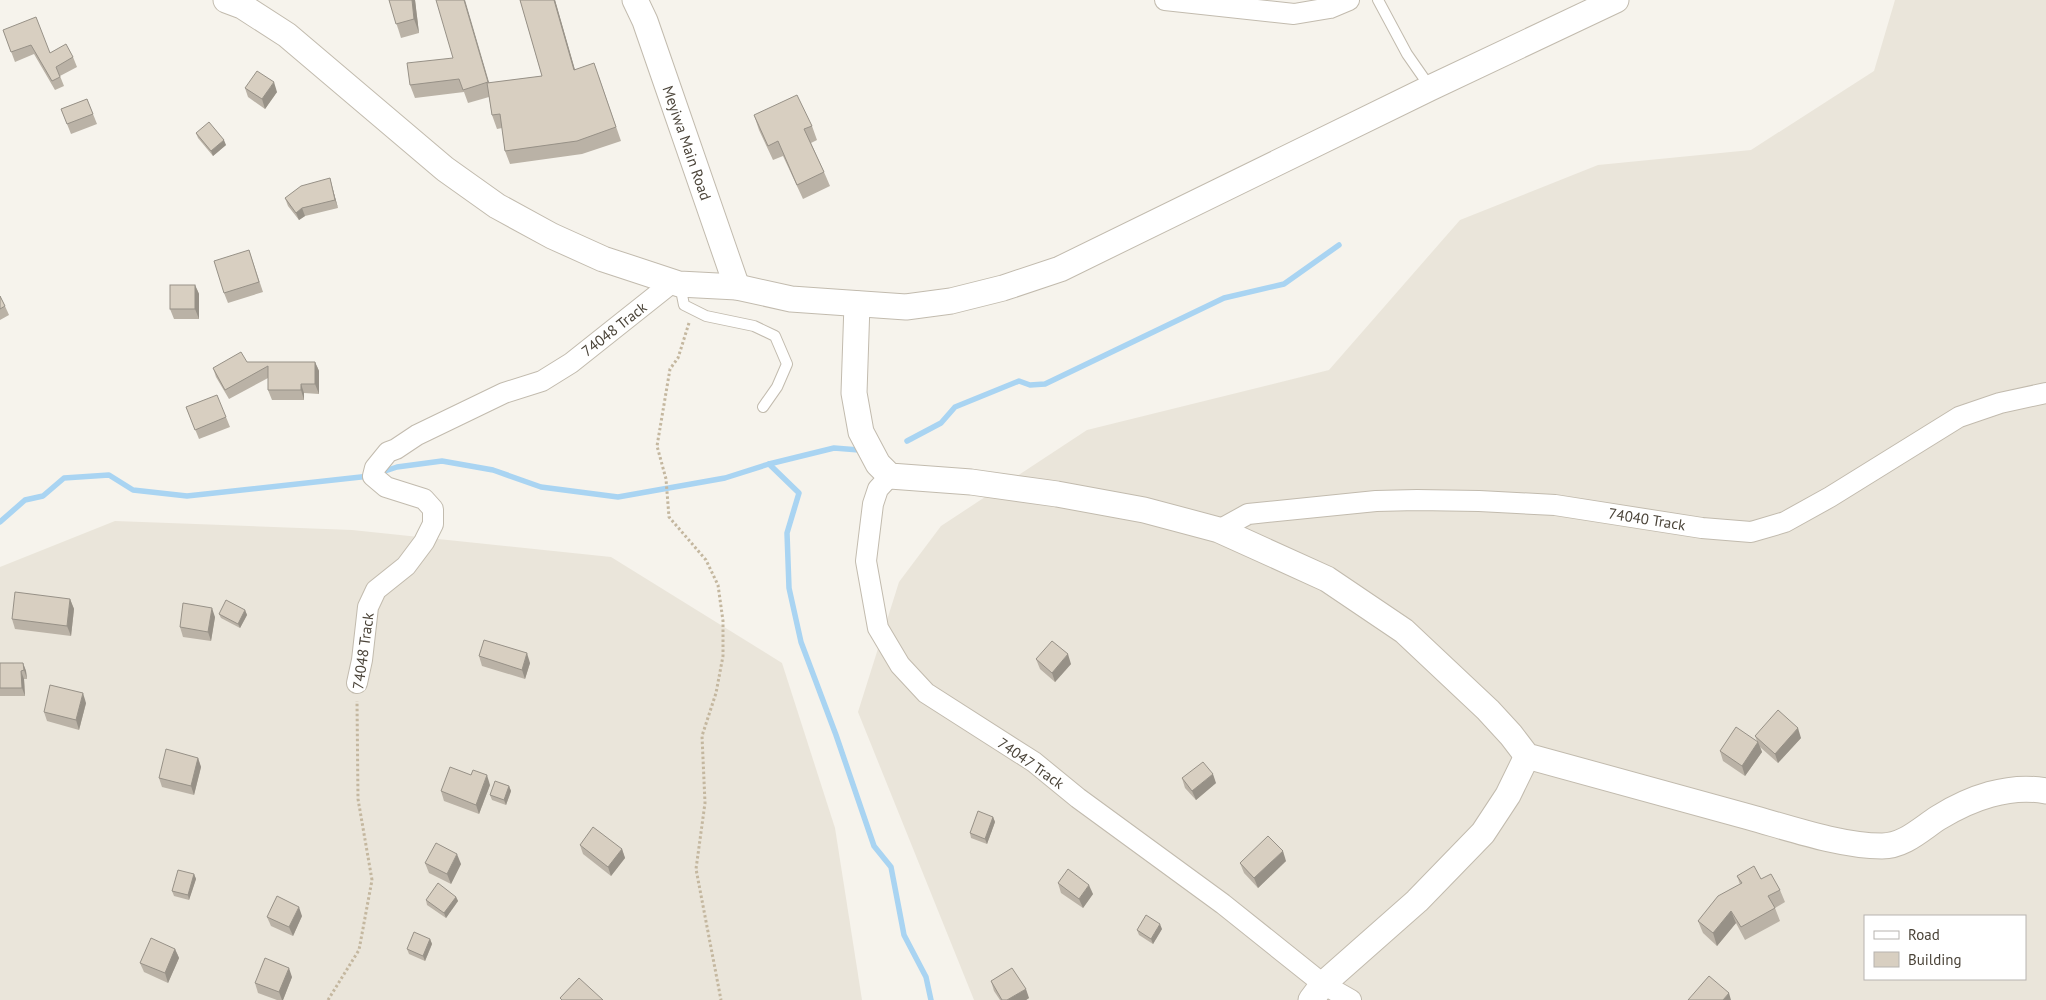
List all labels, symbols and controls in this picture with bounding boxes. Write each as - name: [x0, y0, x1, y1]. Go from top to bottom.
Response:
- street label: Meyiwa Main Road: [658, 83, 716, 203]
- street label: 74048 Track: [578, 297, 651, 360]
- street label: 74040 Track: [1607, 504, 1688, 535]
- street label: 74048 Track: [348, 610, 378, 691]
- street label: 74047 Track: [994, 733, 1069, 793]
- legend: [1864, 915, 2026, 980]
- text: Road: [1908, 925, 1940, 944]
- text: Building: [1908, 950, 1962, 969]

